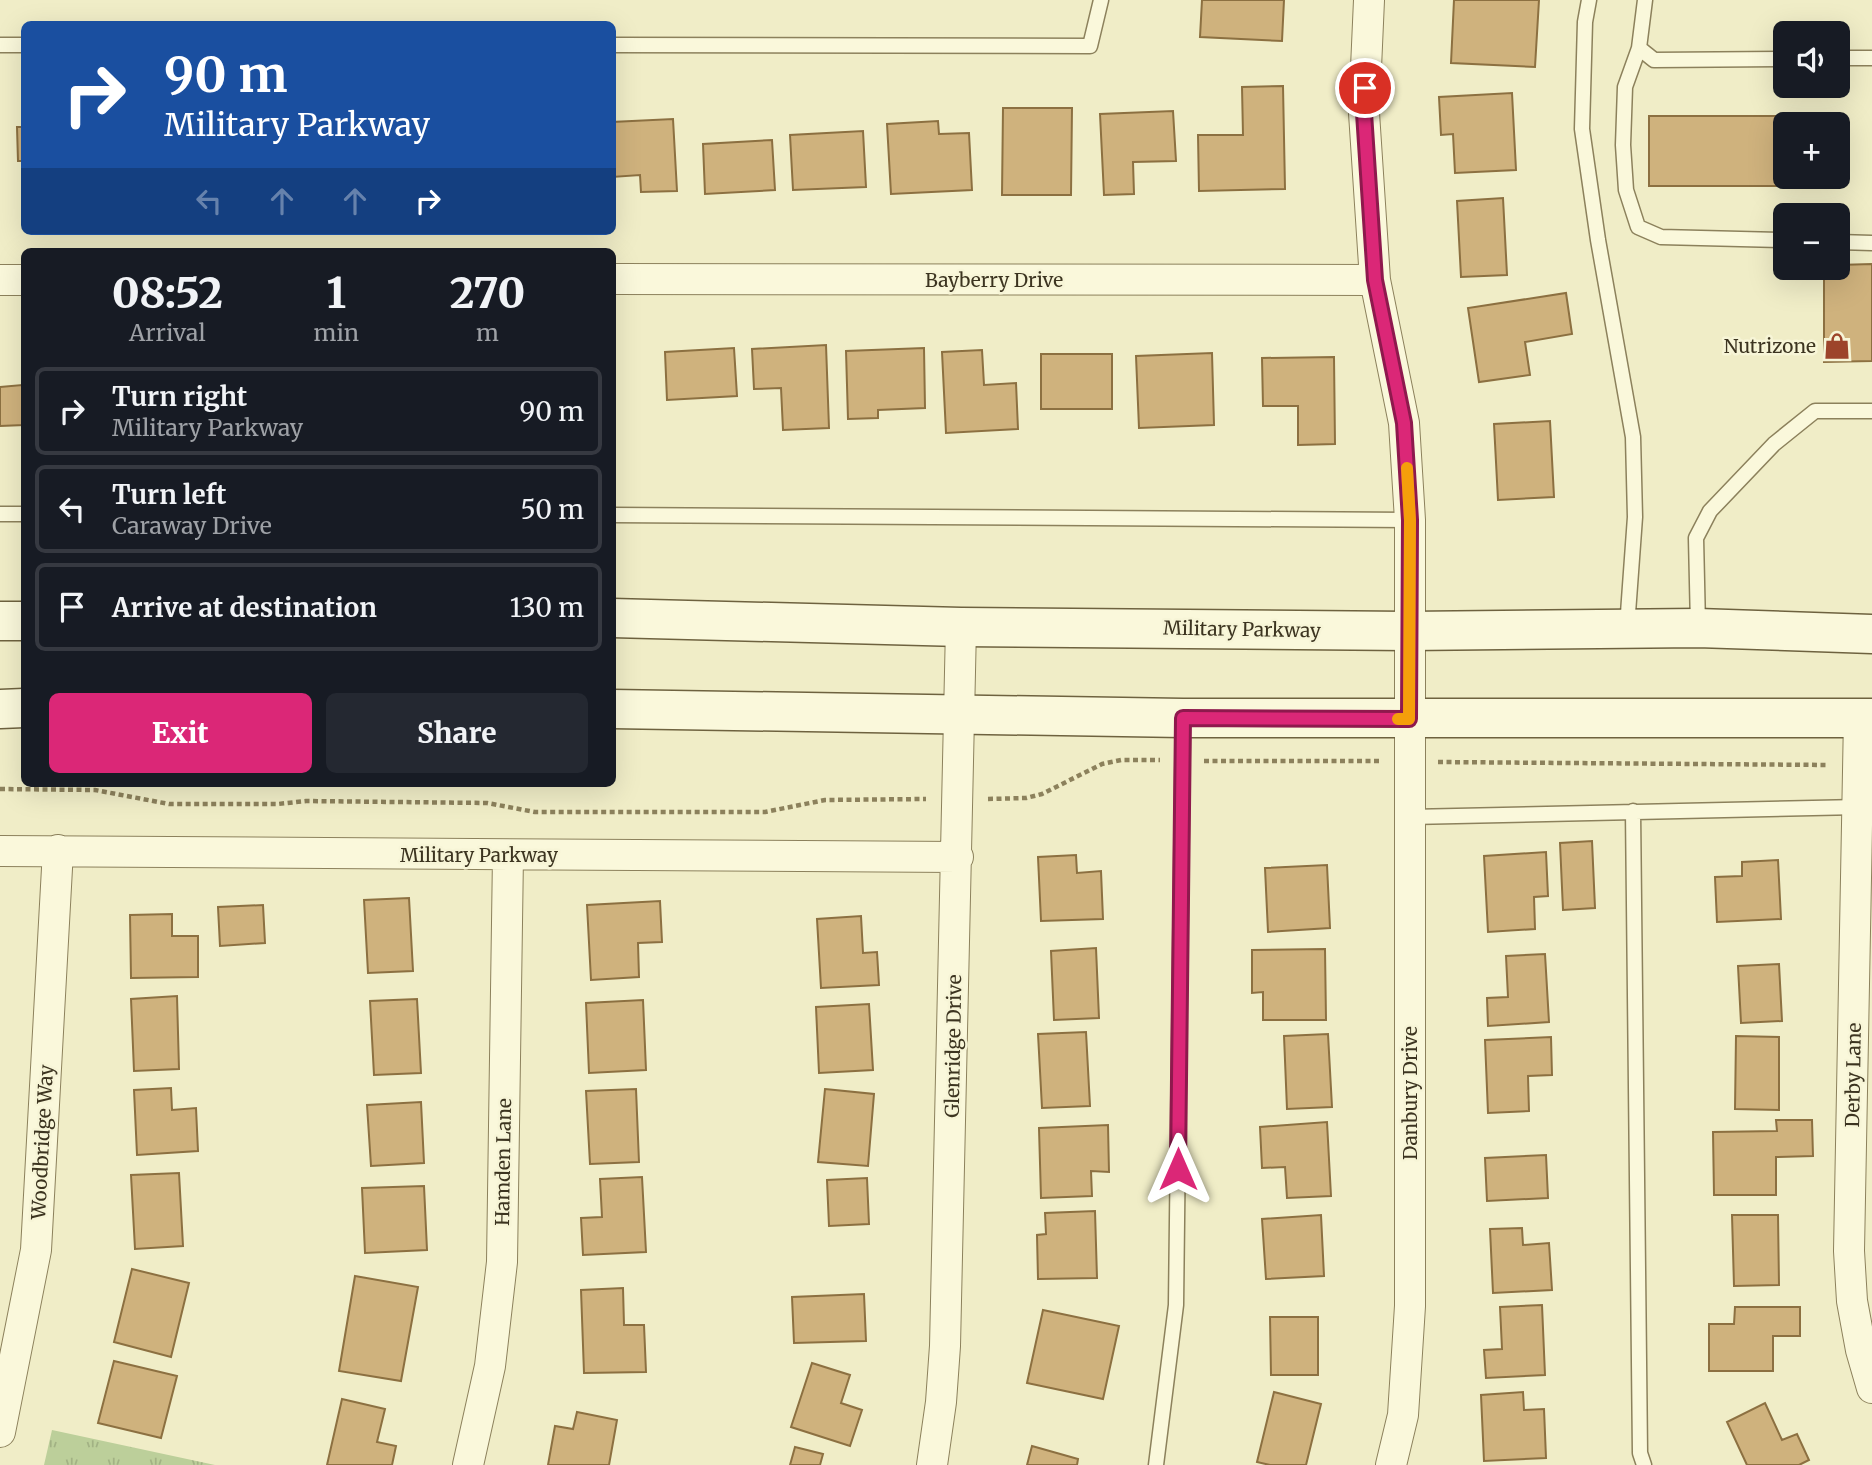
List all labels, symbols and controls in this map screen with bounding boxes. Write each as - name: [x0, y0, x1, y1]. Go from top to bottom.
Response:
- map controls: [1773, 21, 1850, 280]
- button: sound: [1773, 21, 1850, 98]
- text: 90 m: [164, 44, 288, 105]
- icon: right: [49, 49, 140, 140]
- pin: [1335, 58, 1395, 118]
- icon: arrive: [1346, 69, 1384, 107]
- text: Military Parkway: [164, 105, 430, 145]
- button: +: [1773, 112, 1850, 189]
- icon: left: [190, 182, 228, 220]
- icon: ahead: [263, 182, 301, 220]
- icon: ahead: [336, 182, 374, 220]
- icon: right: [409, 182, 447, 220]
- button: −: [1773, 203, 1850, 280]
- text: 08:52: [112, 267, 223, 319]
- text: 1: [327, 267, 346, 319]
- text: 270: [450, 267, 525, 319]
- street label: Bayberry Drive: [925, 268, 1063, 292]
- text: Arrival: [129, 318, 206, 347]
- text: min: [314, 318, 359, 347]
- text: m: [476, 318, 499, 347]
- shop icon: Nutrizone: [1822, 331, 1852, 361]
- place label: Nutrizone: [1724, 334, 1816, 358]
- text: Turn right: [112, 380, 247, 413]
- icon: right: [53, 392, 91, 430]
- text: 90 m: [520, 395, 584, 428]
- text: Military Parkway: [112, 413, 303, 442]
- text: Turn left: [112, 478, 226, 511]
- icon: left: [53, 490, 91, 528]
- text: 50 m: [520, 493, 584, 526]
- text: Caraway Drive: [112, 511, 272, 540]
- icon: arrive: [53, 588, 91, 626]
- text: Arrive at destination: [112, 591, 377, 624]
- text: 130 m: [510, 591, 584, 624]
- street label: Military Parkway: [1163, 616, 1321, 642]
- button: Exit: [49, 693, 312, 773]
- button: Share: [326, 693, 588, 773]
- street label: Military Parkway: [400, 843, 558, 867]
- street label: Glenridge Drive: [940, 974, 966, 1118]
- street label: Derby Lane: [1840, 1022, 1866, 1128]
- street label: Danbury Drive: [1398, 1026, 1422, 1160]
- street label: Woodbridge Way: [26, 1064, 58, 1221]
- street label: Hamden Lane: [490, 1098, 516, 1226]
- position arrow: [1141, 1132, 1215, 1206]

